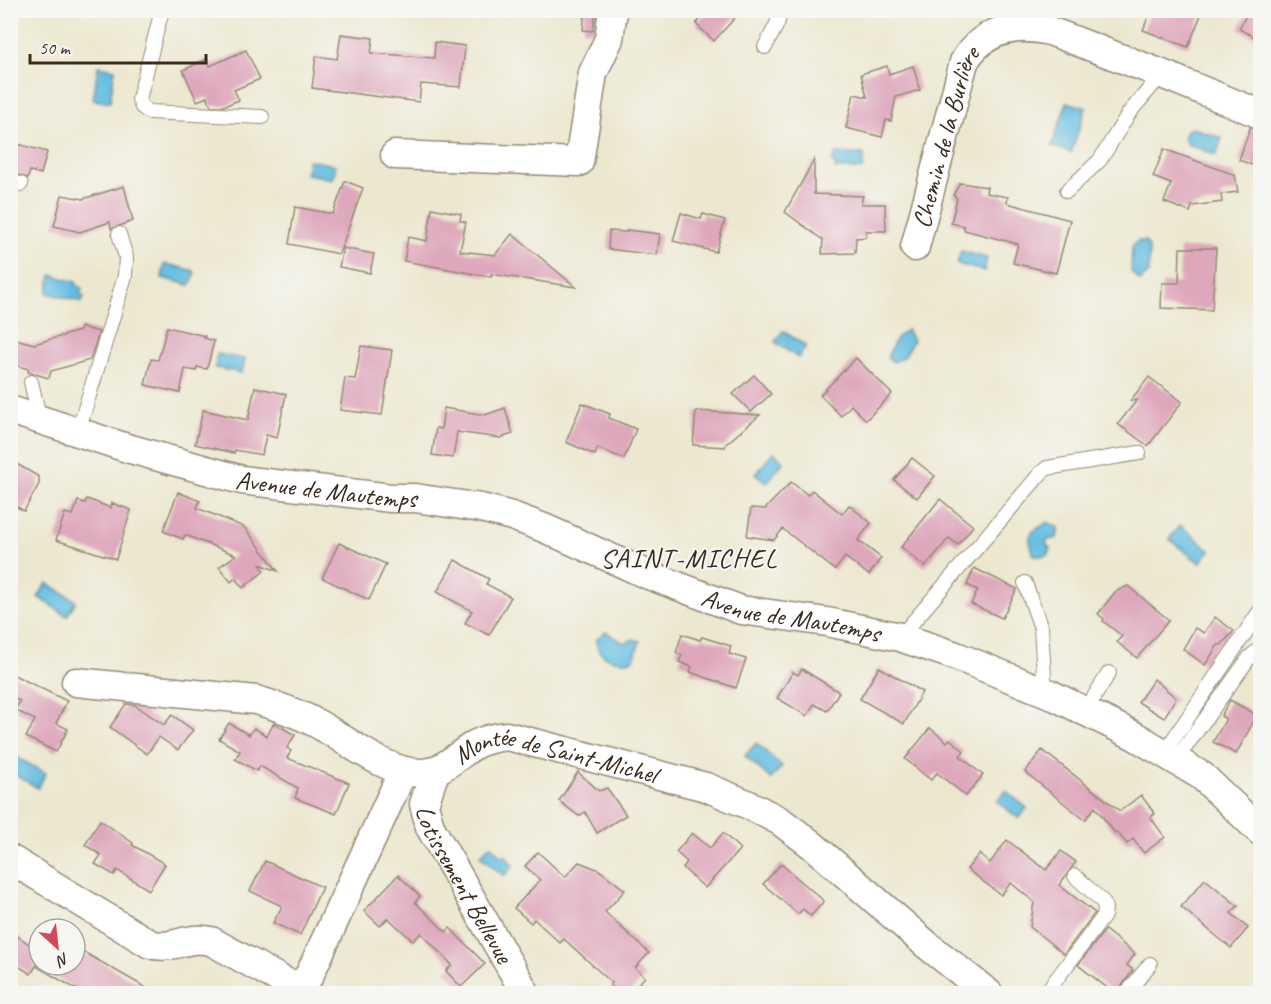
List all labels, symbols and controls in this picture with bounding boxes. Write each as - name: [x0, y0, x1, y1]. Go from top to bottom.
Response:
- scale bar: [30, 27, 206, 65]
- text: 50 m: [39, 37, 72, 59]
- street label: Chemin de la Burlière: [905, 37, 988, 231]
- street label: Avenue de Mautemps: [234, 463, 418, 516]
- district label: SAINT-MICHEL: [600, 541, 778, 575]
- street label: Avenue de Mautemps: [697, 581, 885, 650]
- street label: Montée de Saint-Michel: [446, 720, 665, 792]
- street label: Lotissement Bellevue: [408, 802, 521, 970]
- north arrow: [27, 917, 87, 977]
- text: N: [52, 948, 72, 972]

